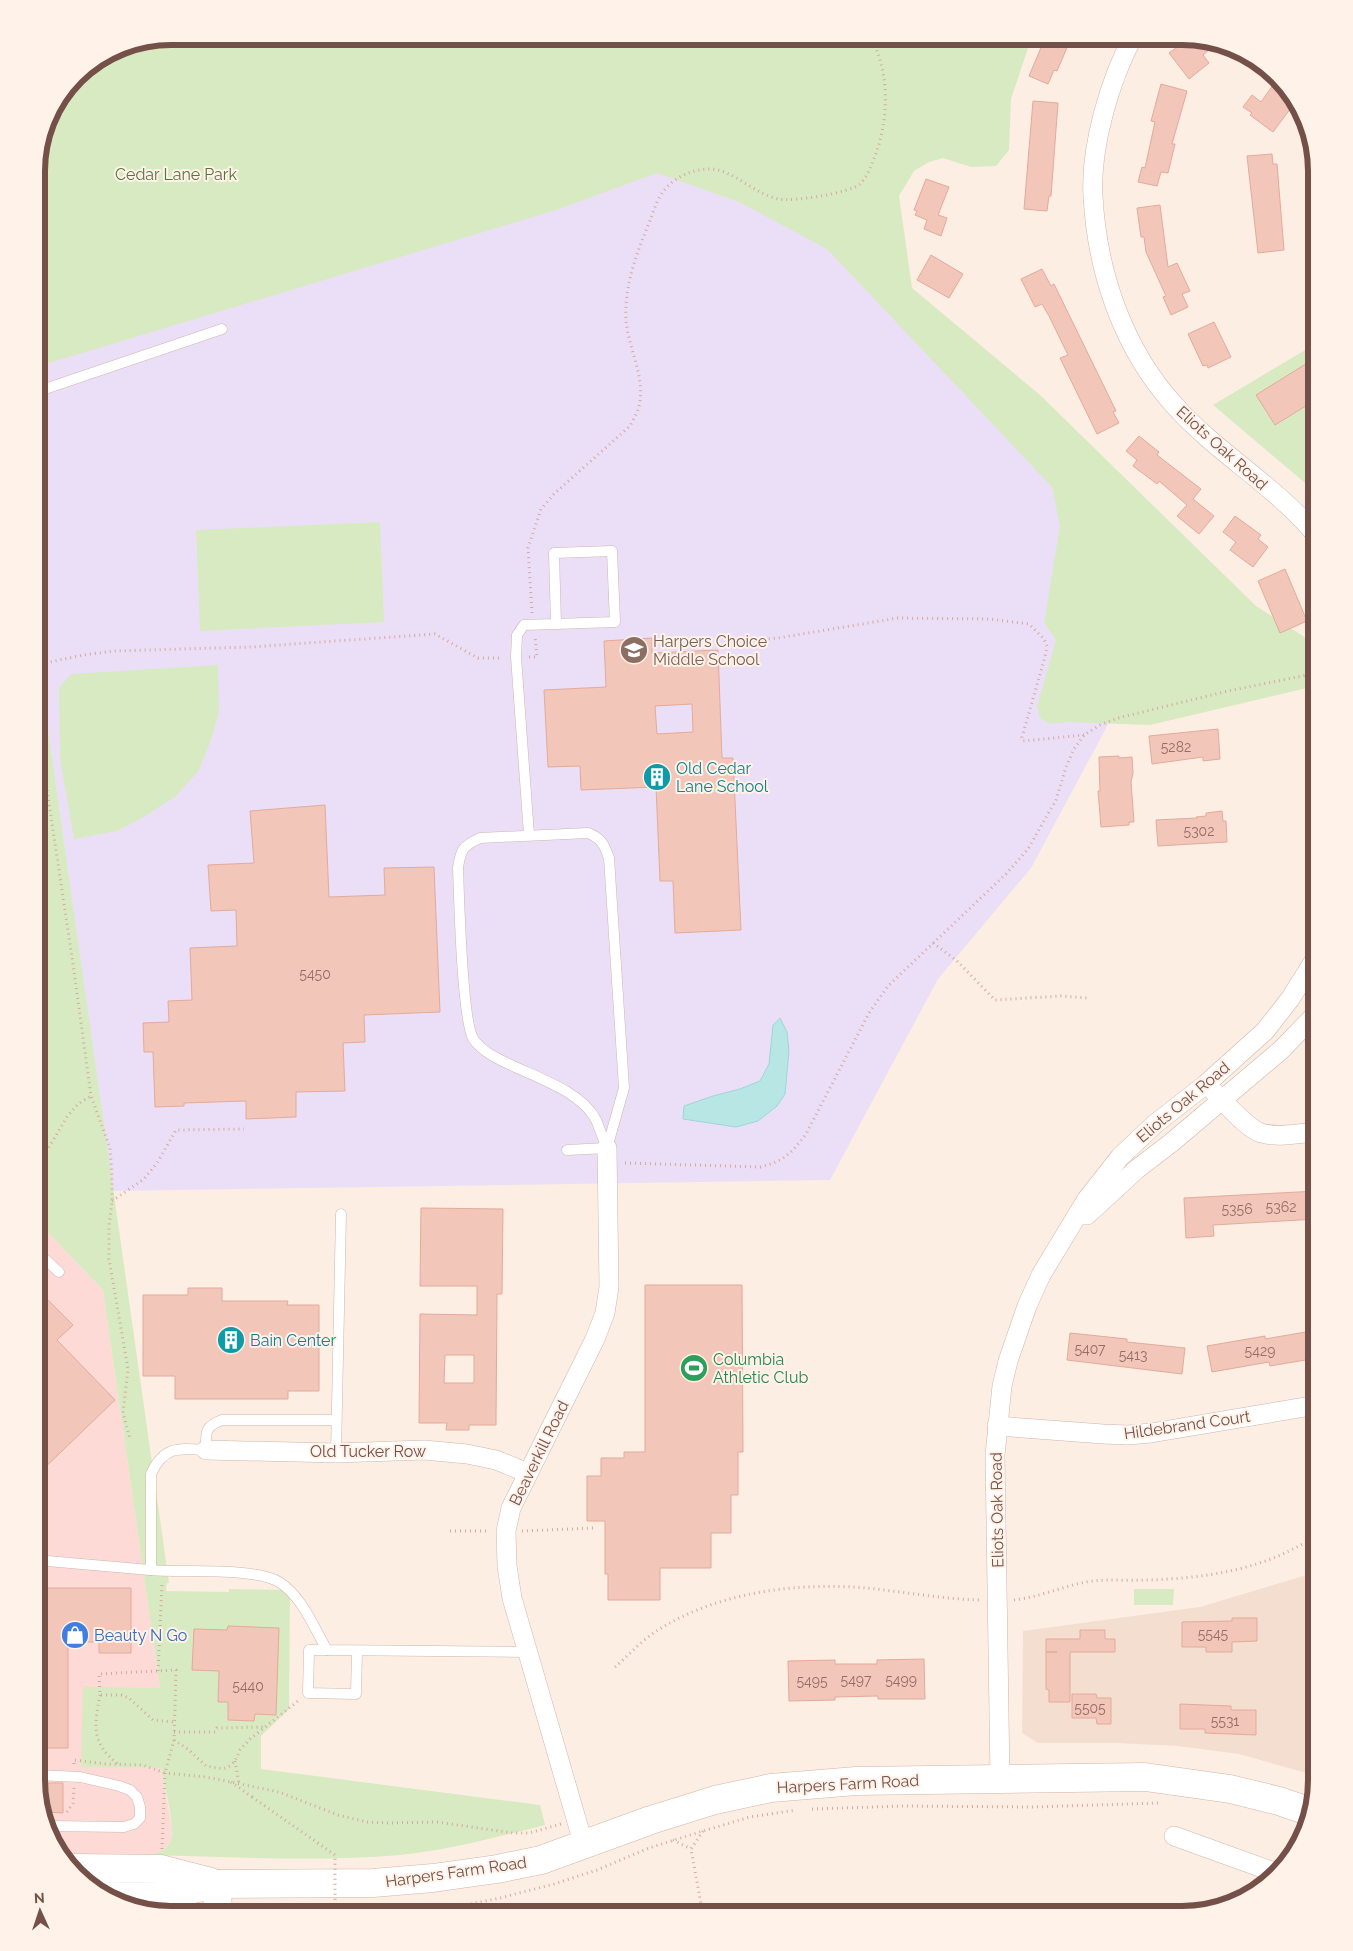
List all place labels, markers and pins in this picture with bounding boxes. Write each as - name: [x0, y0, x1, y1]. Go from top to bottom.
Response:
- place label: Harpers Choice Middle School: [653, 632, 767, 669]
- school or university icon: Harpers Choice Middle School: [619, 635, 649, 665]
- place label: Old Cedar Lane School: [676, 759, 769, 796]
- building icon: Old Cedar Lane School: [642, 762, 672, 792]
- building icon: Bain Center: [216, 1325, 246, 1355]
- place label: Bain Center: [250, 1331, 336, 1350]
- place label: Columbia Athletic Club: [713, 1350, 808, 1387]
- sports icon: Columbia Athletic Club: [679, 1353, 709, 1383]
- shop icon: Beauty N Go: [60, 1620, 90, 1650]
- place label: Beauty N Go: [94, 1626, 187, 1645]

